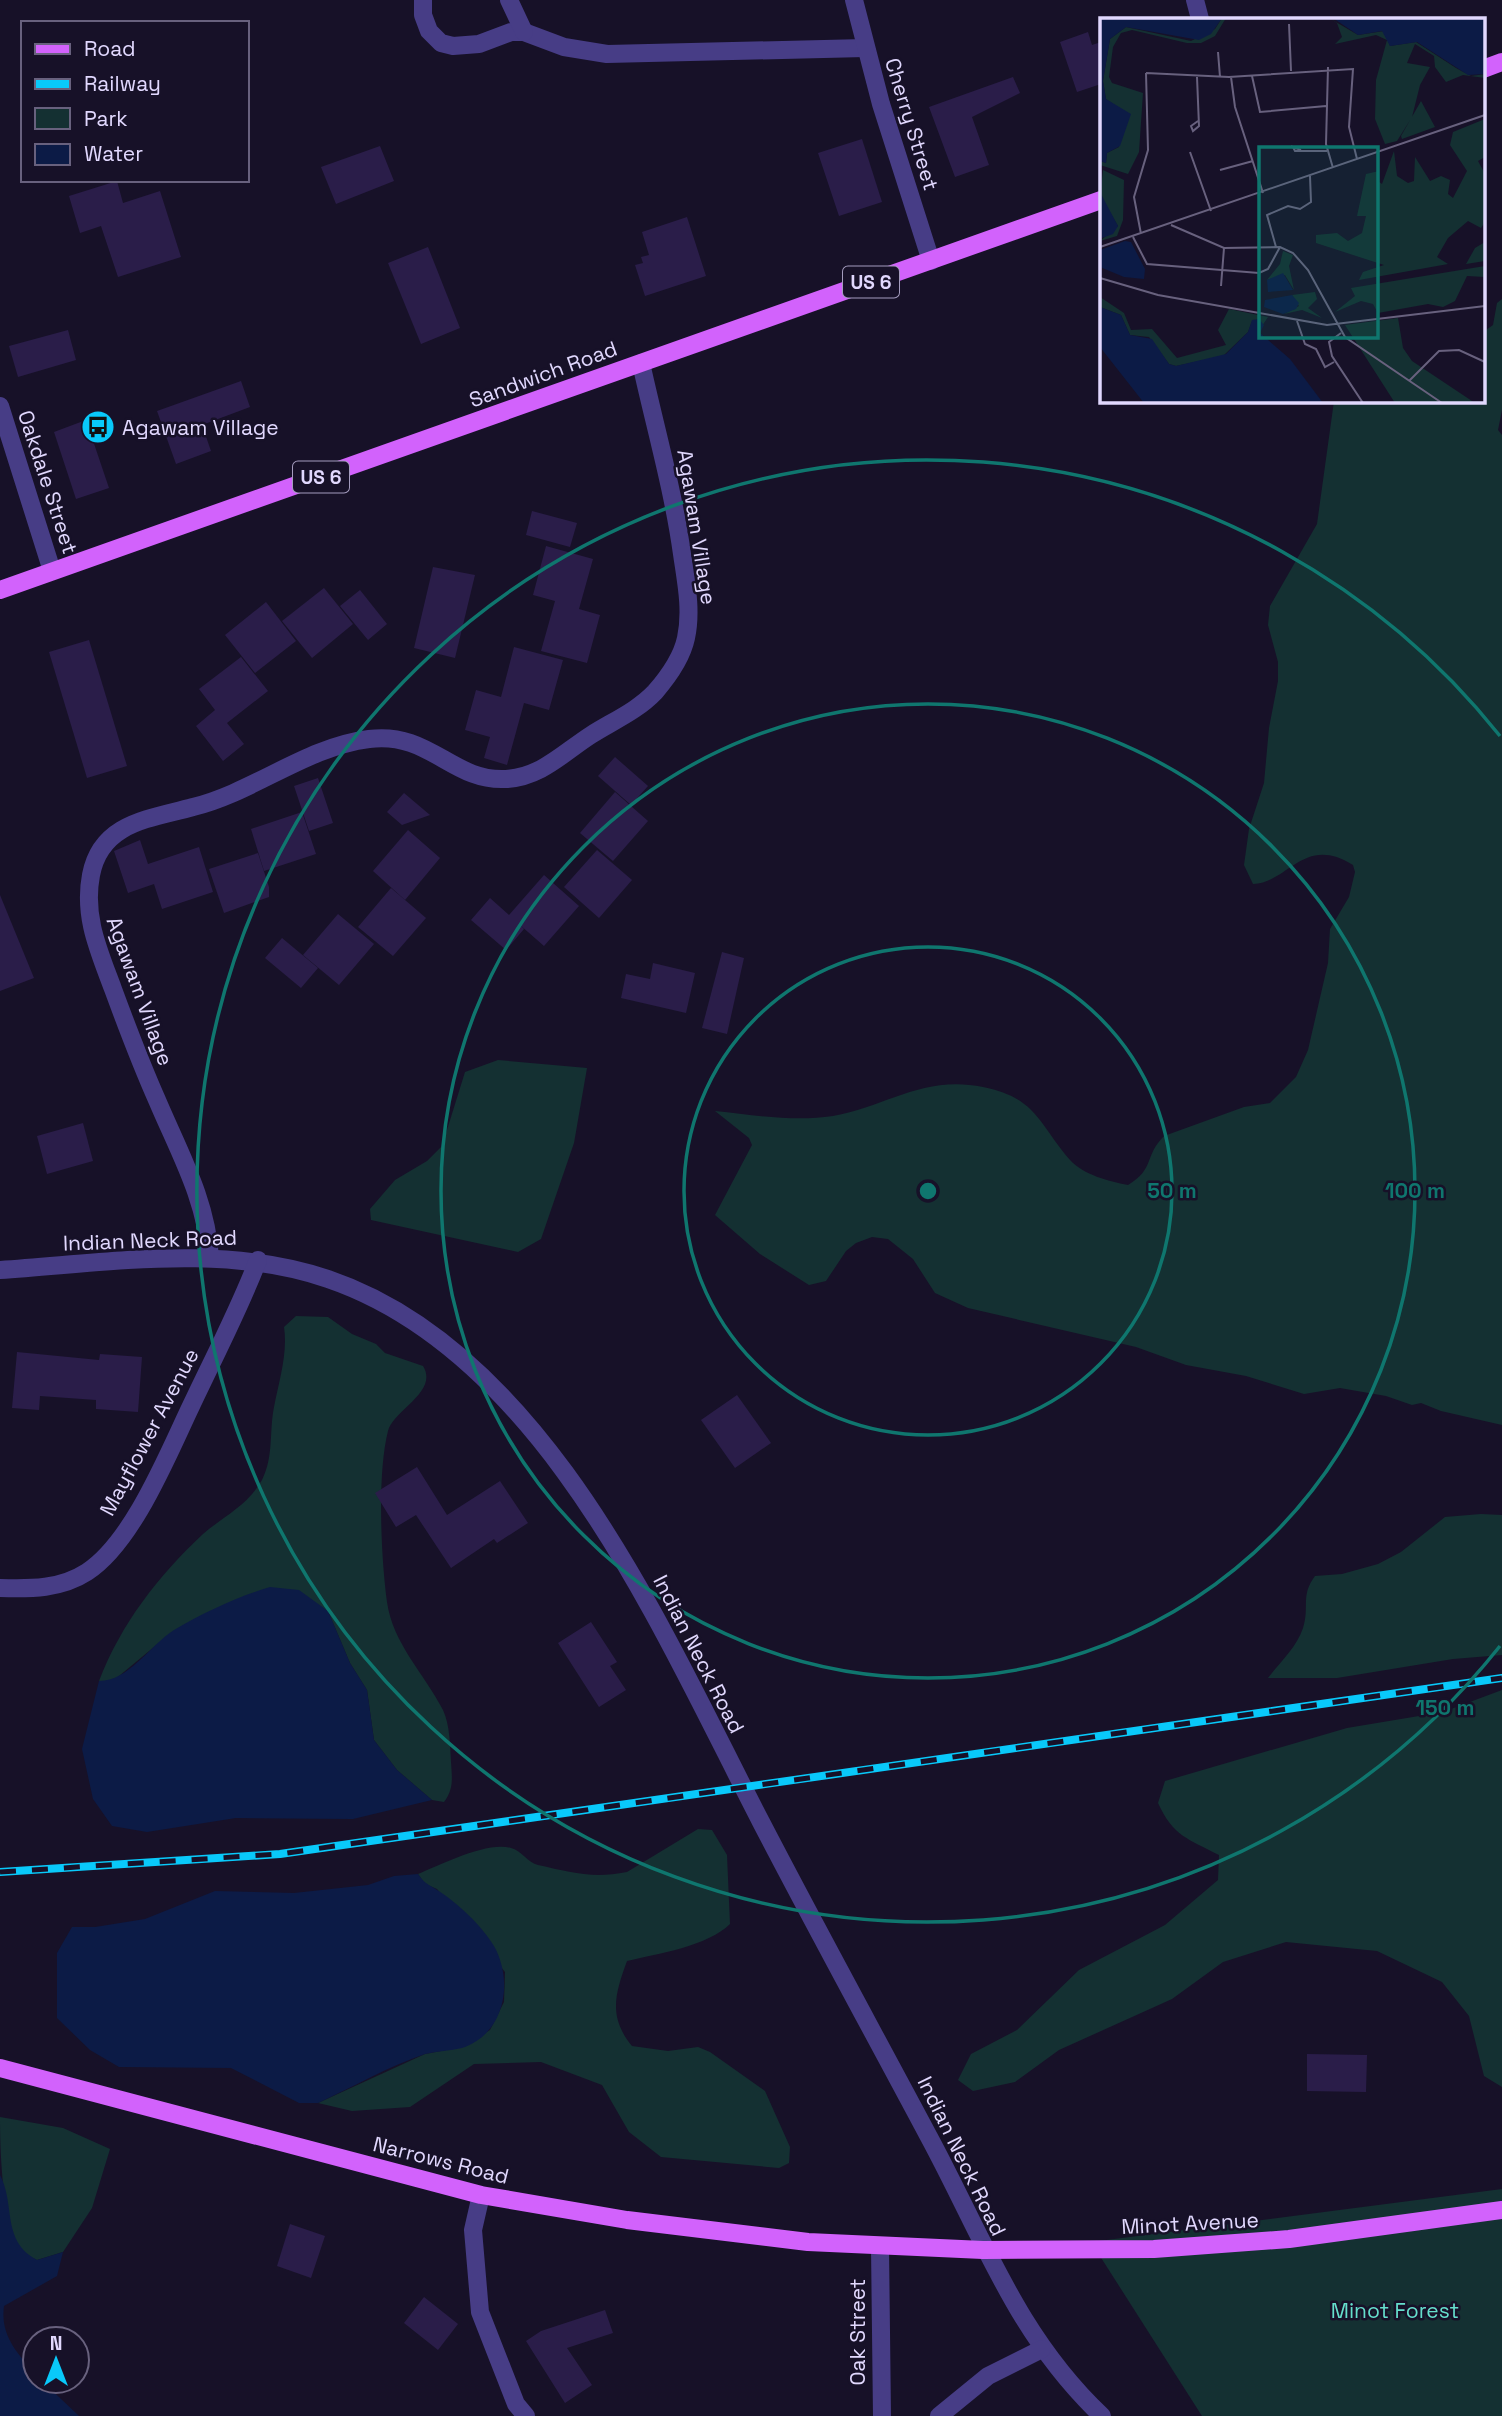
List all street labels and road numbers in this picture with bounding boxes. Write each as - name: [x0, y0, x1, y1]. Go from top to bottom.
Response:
- street label: Cherry Street: [879, 55, 945, 193]
- road number: US 6: [843, 266, 899, 298]
- street label: Sandwich Road: [465, 335, 621, 413]
- street label: Oakdale Street: [12, 407, 84, 557]
- street label: Agawam Village: [671, 448, 723, 606]
- road number: US 6: [293, 462, 349, 492]
- street label: Agawam Village: [101, 913, 179, 1069]
- street label: Indian Neck Road: [62, 1223, 238, 1257]
- street label: Mayflower Avenue: [93, 1344, 205, 1520]
- street label: Indian Neck Road: [647, 1570, 751, 1738]
- street label: Indian Neck Road: [912, 2072, 1012, 2240]
- street label: Narrows Road: [370, 2130, 512, 2190]
- street label: Minot Avenue: [1121, 2206, 1259, 2240]
- street label: Oak Street: [844, 2279, 871, 2386]

